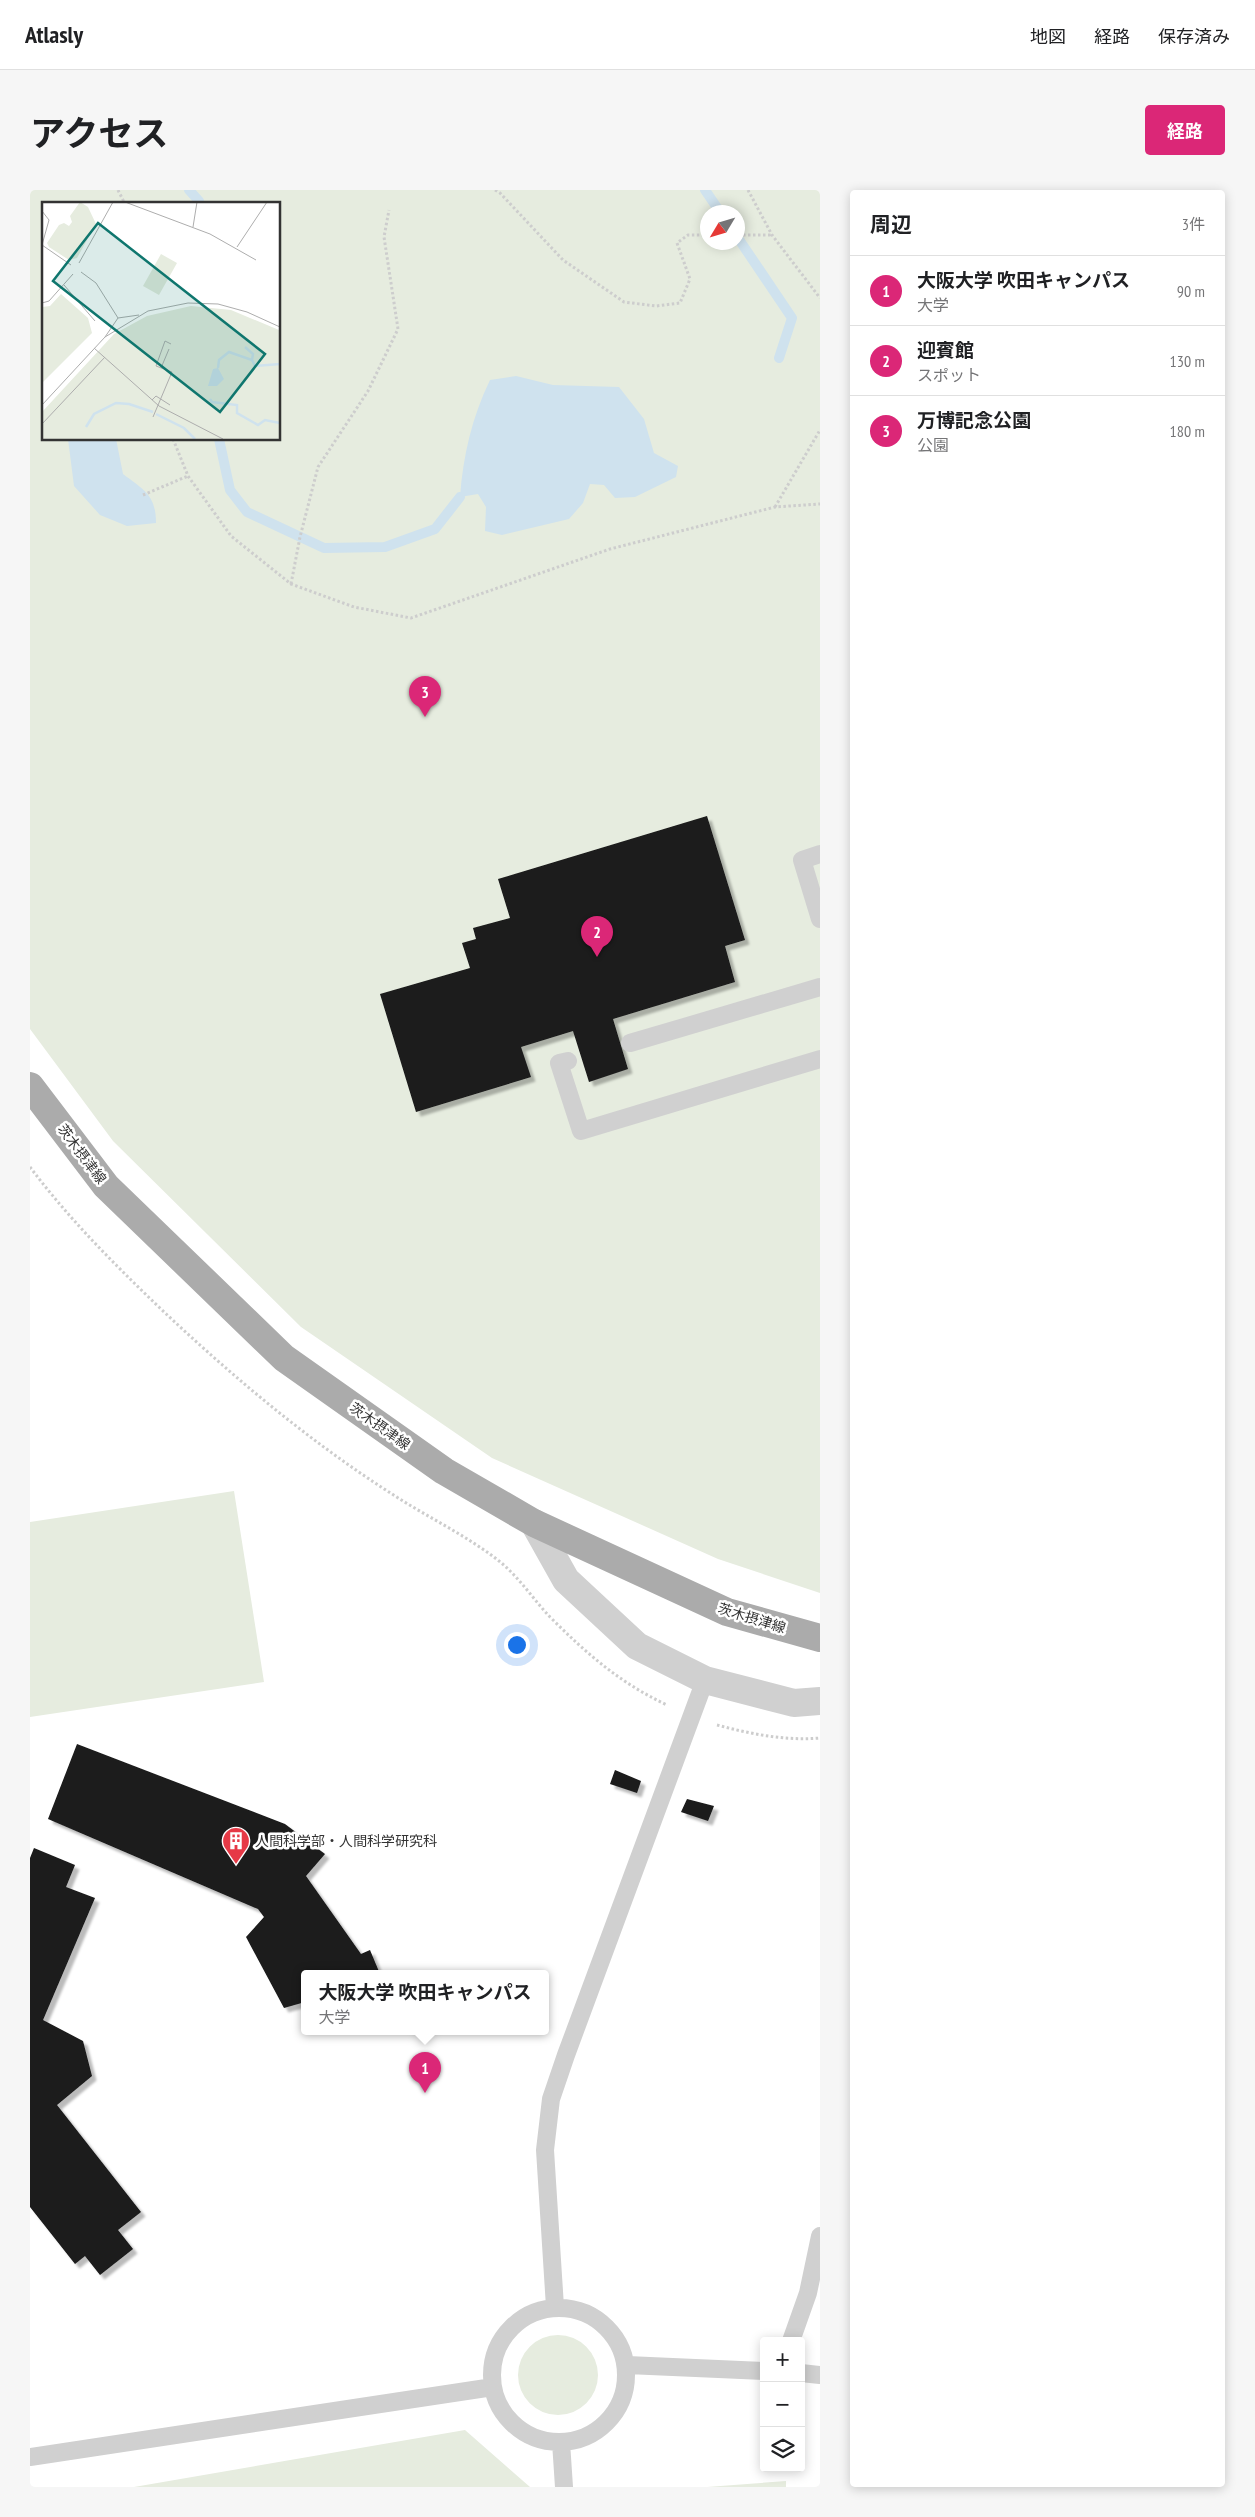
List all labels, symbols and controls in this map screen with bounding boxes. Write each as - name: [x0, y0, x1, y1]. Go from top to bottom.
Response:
- text: Atlasly: [25, 19, 83, 50]
- text: 地図: [1030, 25, 1066, 48]
- text: 経路: [1094, 25, 1130, 48]
- text: 保存済み: [1158, 25, 1230, 48]
- button: 経路: [1145, 105, 1225, 155]
- text: アクセス: [30, 110, 168, 156]
- inset map: [42, 202, 280, 440]
- north arrow: [700, 205, 745, 250]
- text: 周辺: [870, 211, 912, 238]
- text: 3件: [1182, 214, 1205, 234]
- text: 大阪大学 吹田キャンパス: [917, 268, 1130, 292]
- text: 1: [882, 281, 890, 301]
- text: 90 m: [1177, 281, 1205, 301]
- text: 大学: [917, 295, 949, 315]
- text: 迎賓館: [917, 338, 974, 362]
- text: 2: [882, 351, 890, 371]
- text: 130 m: [1170, 351, 1205, 371]
- text: スポット: [917, 365, 981, 385]
- text: 万博記念公園: [917, 408, 1031, 432]
- text: 3: [882, 421, 890, 441]
- text: 180 m: [1170, 421, 1205, 441]
- text: 公園: [917, 435, 949, 455]
- pin: 3: [409, 676, 441, 717]
- pin: 2: [581, 916, 613, 957]
- street label: 茨木摂津線: [54, 1121, 110, 1187]
- street label: 茨木摂津線: [346, 1399, 414, 1453]
- street label: 茨木摂津線: [716, 1599, 788, 1637]
- your location: [504, 1632, 530, 1658]
- building icon: 人間科学部・人間科学研究科: [221, 1826, 251, 1865]
- place label: 人間科学部・人間科学研究科: [255, 1832, 437, 1850]
- popup: [301, 1970, 549, 2035]
- text: 大阪大学 吹田キャンパス: [319, 1980, 531, 2004]
- text: 大学: [319, 2007, 351, 2027]
- pin: 1: [409, 2052, 441, 2093]
- map controls: [760, 2337, 805, 2472]
- button: +: [760, 2337, 805, 2382]
- button: −: [760, 2382, 805, 2427]
- button: layers: [760, 2427, 805, 2472]

